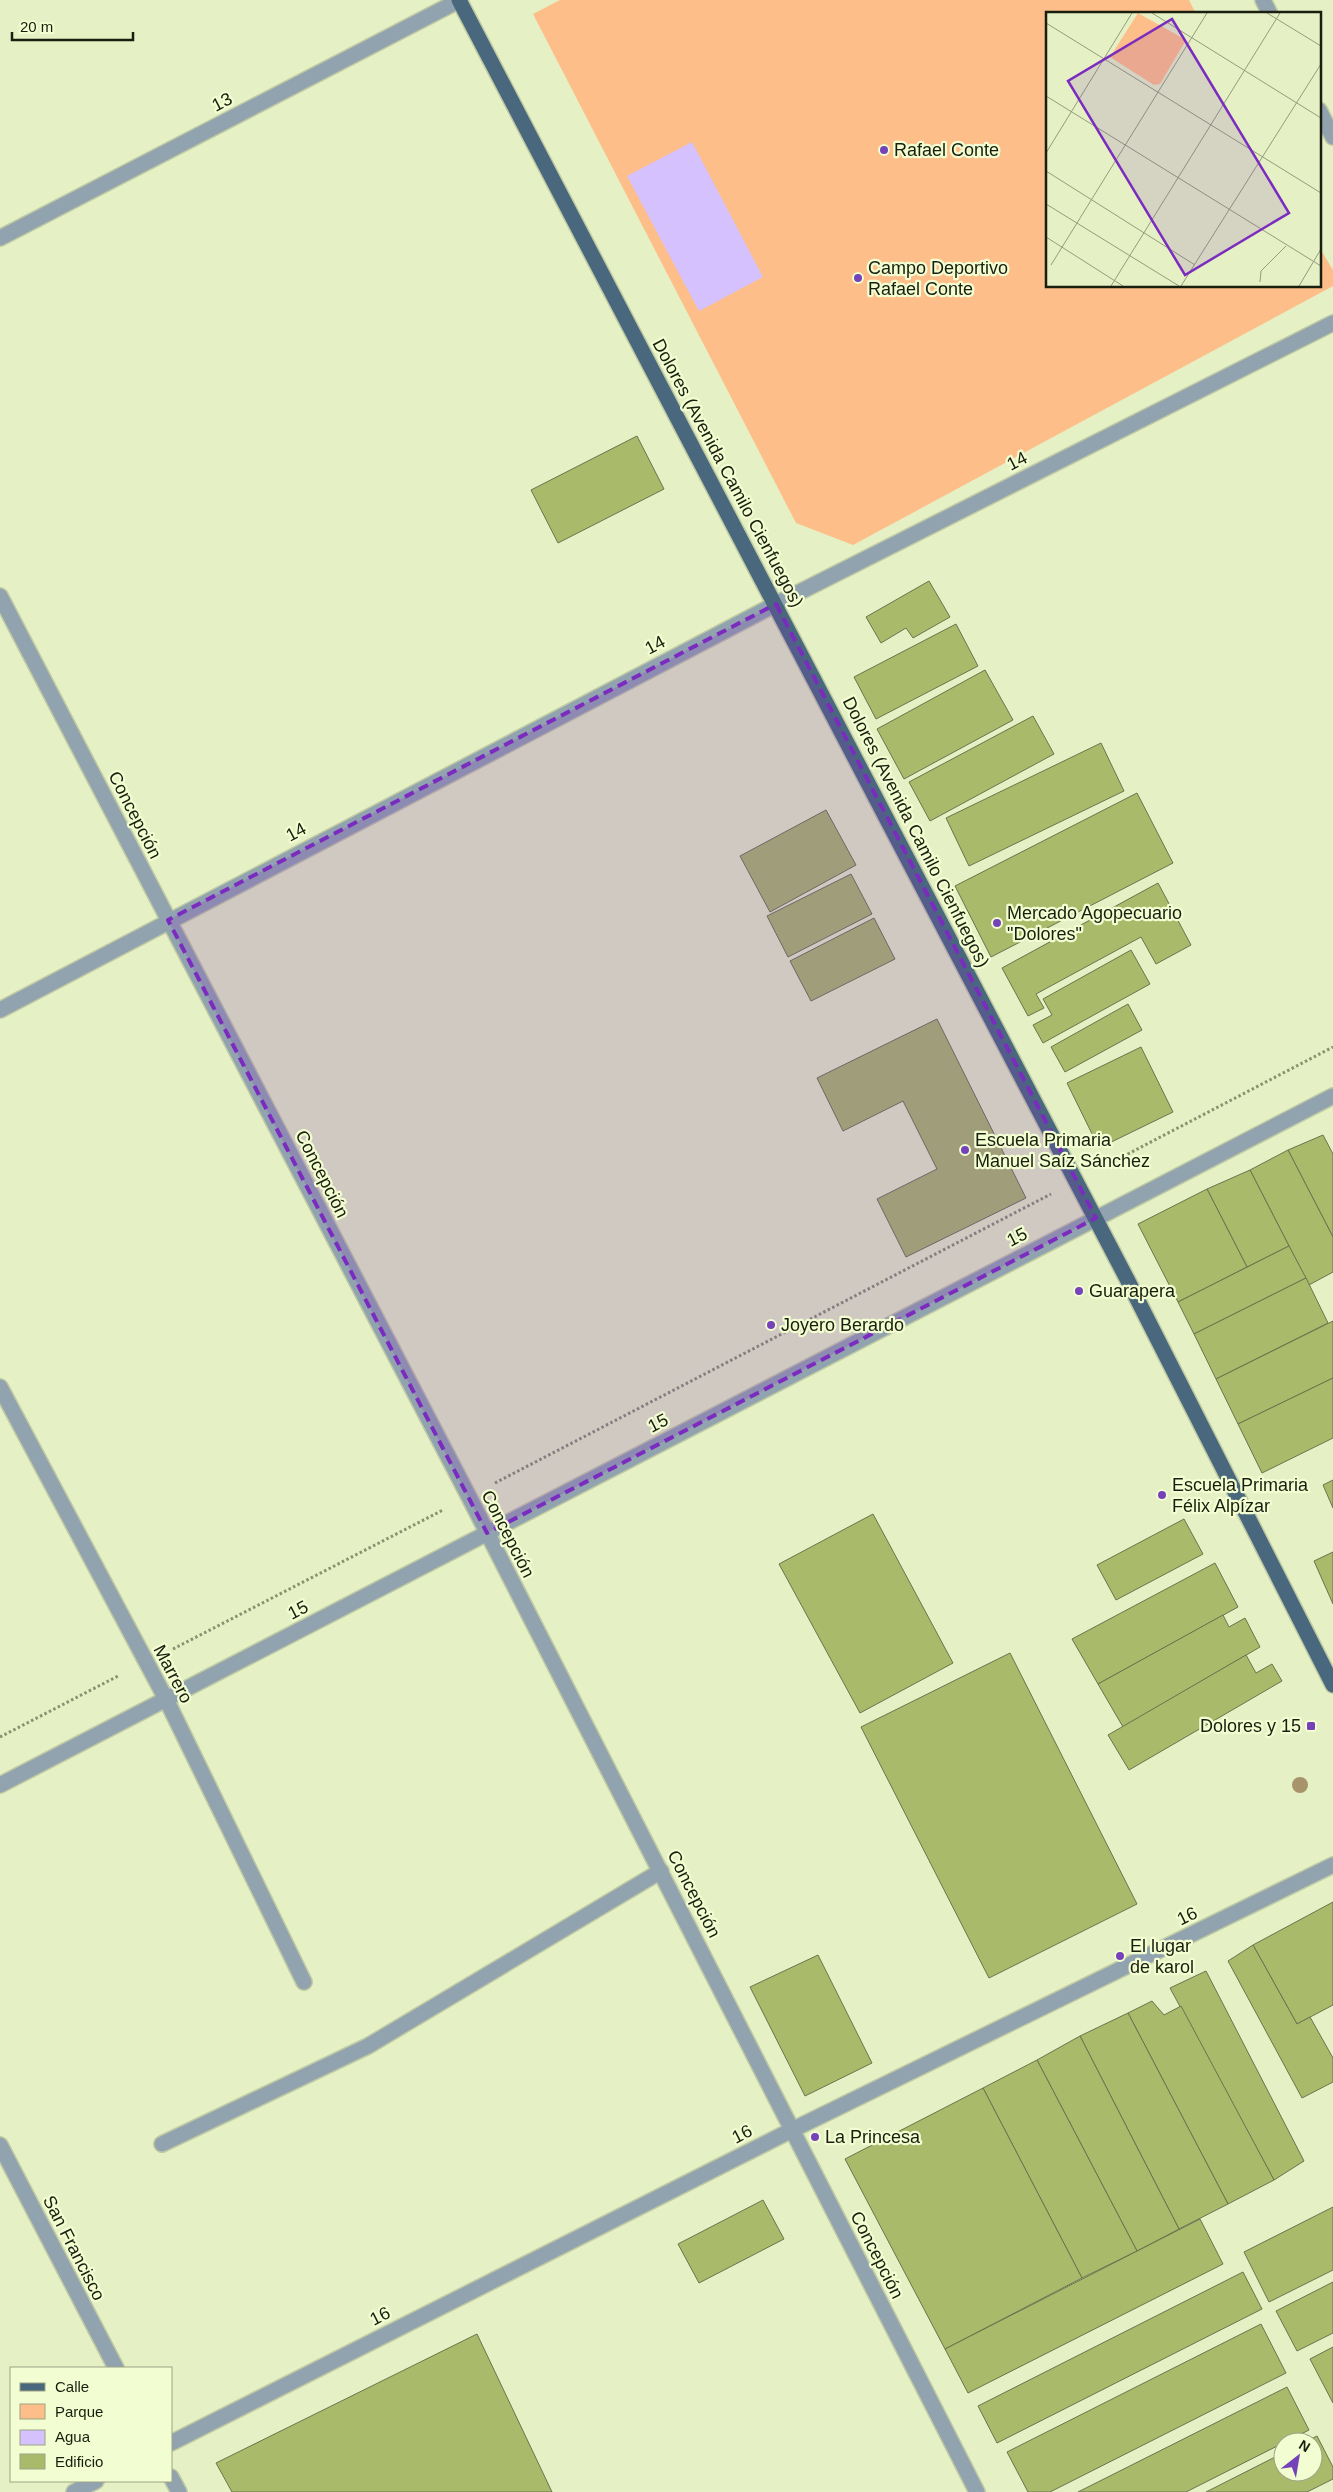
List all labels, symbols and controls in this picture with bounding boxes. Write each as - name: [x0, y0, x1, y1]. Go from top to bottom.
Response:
- scale bar: [12, 10, 134, 42]
- inset map: [1046, 12, 1320, 288]
- text: 20 m: [20, 18, 53, 35]
- street label: 13: [209, 89, 235, 115]
- place label: Rafael Conte: [894, 140, 999, 160]
- marker: Rafael Conte: [878, 144, 890, 156]
- place label: Campo Deportivo Rafael Conte: [868, 258, 1008, 299]
- marker: Campo Deportivo Rafael Conte: [852, 272, 864, 284]
- street label: Dolores (Avenida Camilo Cienfuegos): [649, 335, 807, 611]
- street label: 14: [1004, 448, 1030, 474]
- street label: 14: [641, 631, 669, 659]
- street label: Dolores (Avenida Camilo Cienfuegos): [839, 693, 993, 971]
- street label: Concepción: [105, 768, 165, 862]
- street label: 14: [282, 818, 310, 846]
- place label: Mercado Agopecuario "Dolores": [1007, 903, 1182, 944]
- marker: Mercado Agopecuario "Dolores": [991, 917, 1003, 929]
- street label: Concepción: [292, 1127, 352, 1221]
- place label: Escuela Primaria Manuel Saíz Sánchez: [975, 1130, 1150, 1171]
- marker: Escuela Primaria Manuel Saíz Sánchez: [959, 1144, 971, 1156]
- street label: 15: [1004, 1224, 1030, 1250]
- place label: Guarapera: [1089, 1281, 1176, 1301]
- marker: Guarapera: [1073, 1285, 1085, 1297]
- place label: Joyero Berardo: [781, 1315, 904, 1335]
- marker: Joyero Berardo: [765, 1319, 777, 1331]
- street label: 15: [645, 1410, 671, 1436]
- place label: Escuela Primaria Félix Alpízar: [1172, 1475, 1309, 1516]
- street label: Concepción: [478, 1487, 538, 1581]
- marker: Escuela Primaria Félix Alpízar: [1156, 1489, 1168, 1501]
- street label: 15: [285, 1597, 311, 1623]
- street label: Marrero: [149, 1641, 197, 1707]
- place label: Dolores y 15: [1200, 1716, 1301, 1736]
- marker: Dolores y 15: [1305, 1720, 1317, 1732]
- street label: Concepción: [664, 1847, 724, 1941]
- street label: 16: [1174, 1903, 1200, 1929]
- place label: El lugar de karol: [1130, 1936, 1194, 1977]
- marker: El lugar de karol: [1114, 1950, 1126, 1962]
- street label: 16: [729, 2121, 755, 2147]
- place label: La Princesa: [825, 2127, 921, 2147]
- marker: La Princesa: [809, 2131, 821, 2143]
- street label: San Francisco: [39, 2192, 109, 2304]
- street label: Concepción: [847, 2208, 907, 2302]
- street label: 16: [367, 2303, 393, 2329]
- legend: [10, 2367, 172, 2482]
- text: Calle: [55, 2378, 89, 2395]
- text: Parque: [55, 2403, 103, 2420]
- text: Agua: [55, 2428, 91, 2445]
- north arrow: [1273, 2432, 1323, 2482]
- text: N: [1296, 2436, 1313, 2455]
- text: Edificio: [55, 2453, 103, 2470]

